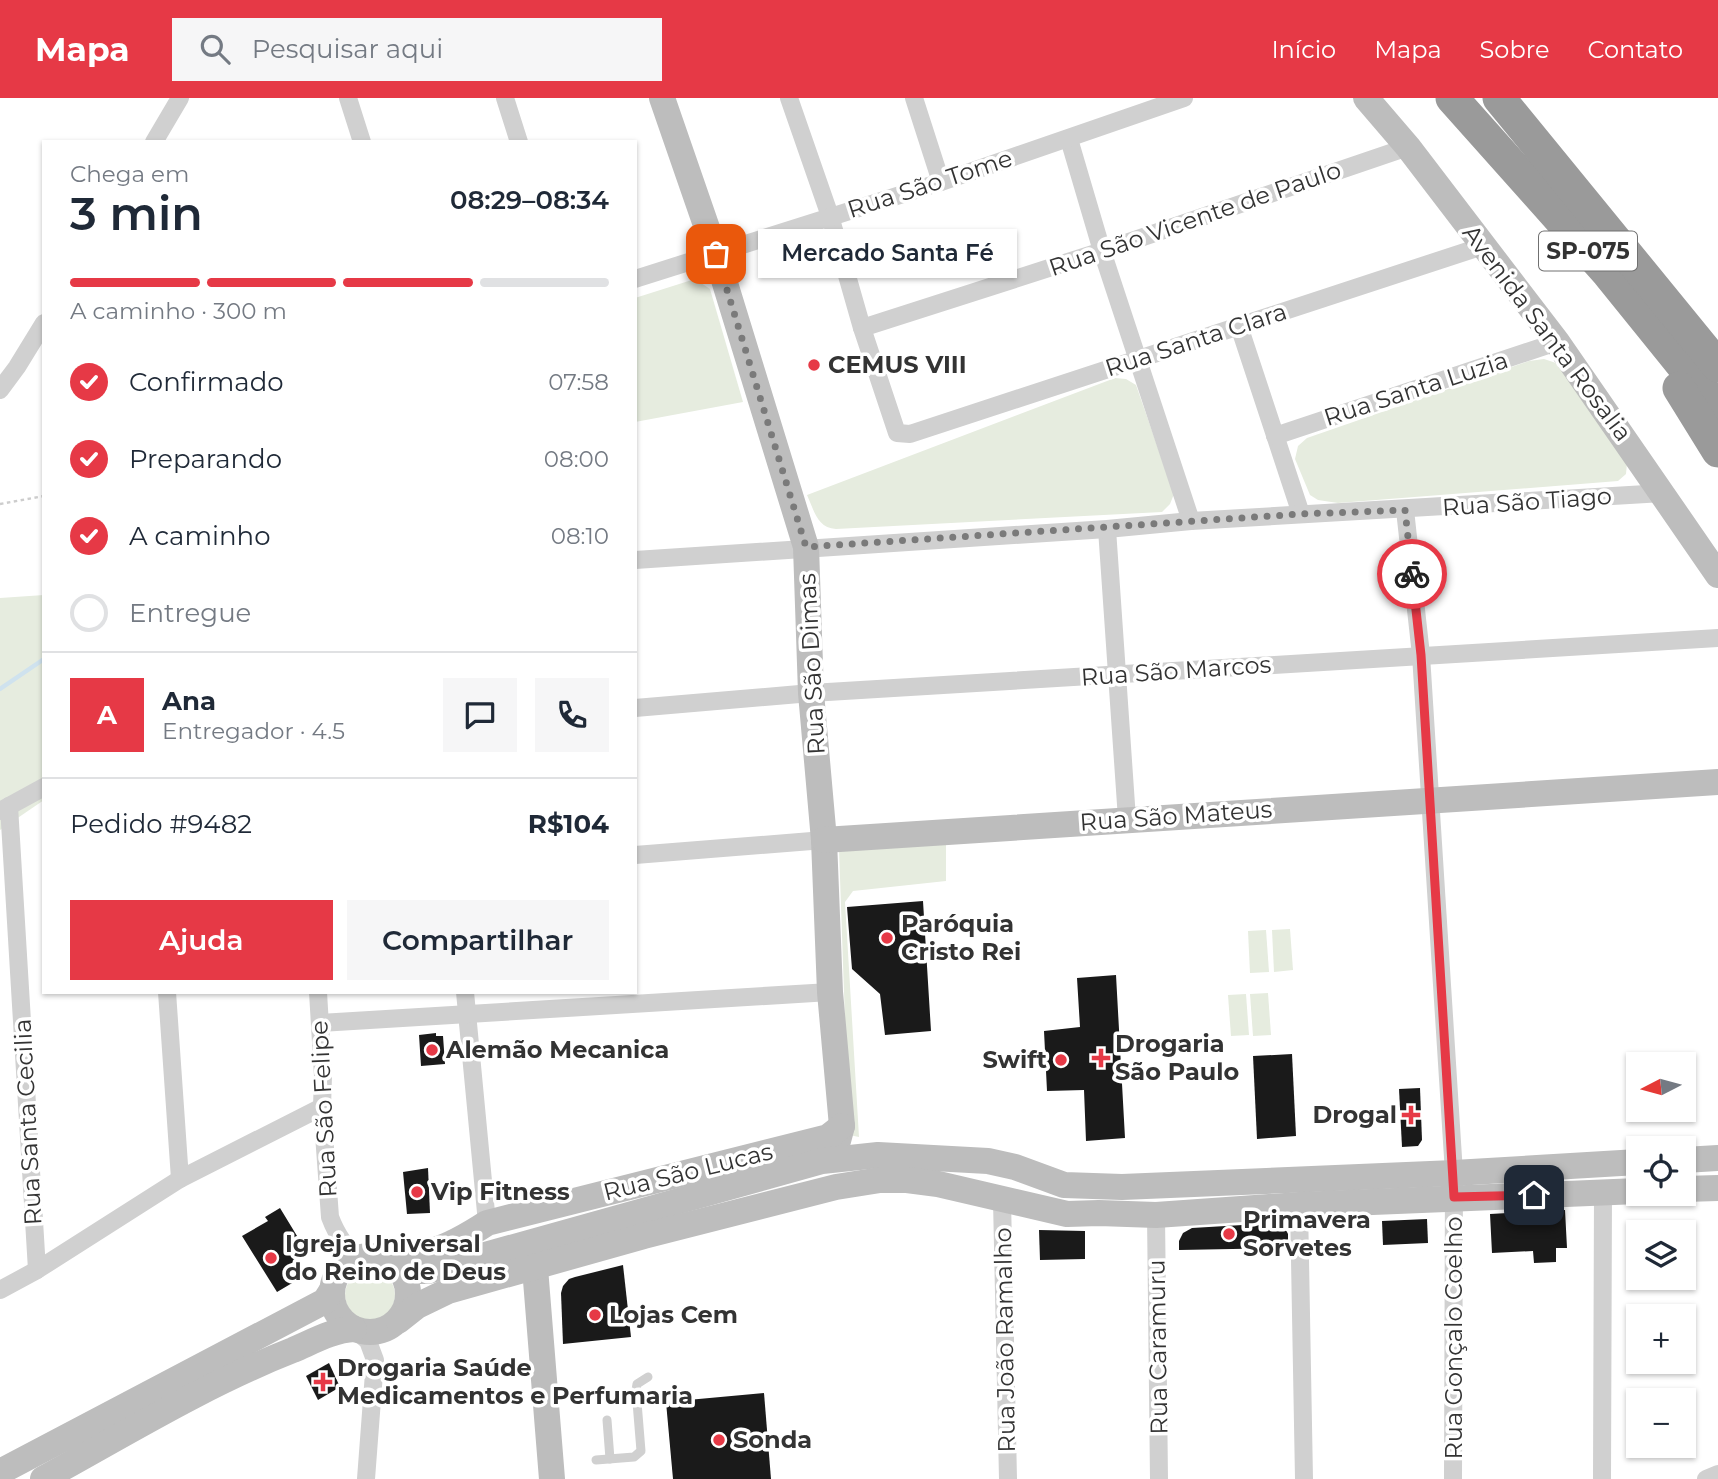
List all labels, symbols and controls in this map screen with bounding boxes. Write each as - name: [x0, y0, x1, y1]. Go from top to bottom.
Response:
- search box: [172, 18, 662, 81]
- text: Mapa: [35, 29, 130, 69]
- icon: search: [196, 30, 234, 68]
- text: Pesquisar aqui: [252, 33, 443, 65]
- text: Início: [1271, 35, 1336, 64]
- text: Mapa: [1374, 35, 1442, 64]
- text: Sobre: [1480, 35, 1549, 64]
- text: Contato: [1587, 35, 1683, 64]
- street label: Rua São Tome: [844, 143, 1016, 224]
- street label: Rua São Vicente de Paulo: [1045, 155, 1345, 282]
- text: Chega em: [70, 160, 189, 188]
- text: 08:29–08:34: [450, 184, 609, 216]
- text: 3 min: [70, 185, 203, 242]
- street label: Avenida Santa Rosalia: [1457, 219, 1638, 447]
- pin: [686, 224, 746, 284]
- callout: Mercado Santa Fé: [758, 230, 1017, 278]
- road number: SP-075: [1539, 232, 1637, 270]
- icon: bag: [697, 235, 735, 273]
- text: Mercado Santa Fé: [781, 239, 994, 267]
- street label: Rua Santa Clara: [1101, 296, 1290, 383]
- text: A caminho · 300 m: [70, 297, 287, 325]
- street label: Rua Santa Luzia: [1320, 345, 1512, 432]
- place label: CEMUS VIII: [828, 350, 967, 379]
- marker: CEMUS VIII: [806, 357, 822, 373]
- icon: check: [70, 363, 108, 401]
- text: Confirmado: [129, 366, 284, 398]
- text: 07:58: [548, 368, 609, 396]
- icon: check: [70, 440, 108, 478]
- text: Preparando: [129, 443, 282, 475]
- text: 08:00: [544, 445, 609, 473]
- street label: Rua São Tiago: [1441, 481, 1613, 522]
- icon: check: [70, 517, 108, 555]
- text: A caminho: [129, 520, 270, 552]
- text: 08:10: [551, 522, 609, 550]
- courier: [1377, 539, 1447, 609]
- icon: bike: [1393, 555, 1431, 593]
- street label: Rua São Dimas: [792, 572, 831, 756]
- text: Entregue: [129, 597, 251, 629]
- street label: Rua São Marcos: [1080, 649, 1272, 692]
- button: chat: [443, 678, 517, 752]
- button: phone: [535, 678, 609, 752]
- text: Ana: [162, 685, 216, 717]
- text: A: [97, 699, 117, 731]
- text: Entregador · 4.5: [162, 717, 345, 745]
- street label: Rua São Mateus: [1079, 794, 1273, 837]
- text: Pedido #9482: [70, 808, 252, 840]
- text: R$104: [528, 808, 609, 840]
- button: Ajuda: [70, 900, 333, 980]
- button: Compartilhar: [347, 900, 609, 980]
- place label: Paróquia Cristo Rei: [901, 909, 1021, 966]
- marker: Paróquia Cristo Rei: [879, 930, 895, 946]
- street label: Rua Santa Cecilia: [8, 1018, 47, 1226]
- street label: Rua São Felipe: [304, 1020, 343, 1198]
- place label: Drogaria São Paulo: [1115, 1029, 1239, 1086]
- place label: Alemão Mecanica: [445, 1035, 669, 1064]
- marker: Alemão Mecanica: [424, 1042, 440, 1058]
- place label: Swift: [982, 1045, 1048, 1074]
- marker: Drogaria São Paulo: [1093, 1050, 1109, 1066]
- marker: Swift: [1053, 1052, 1069, 1068]
- north arrow: [1626, 1052, 1696, 1122]
- map controls: [1626, 1052, 1696, 1458]
- place label: Drogal: [1312, 1100, 1397, 1129]
- marker: Drogal: [1403, 1107, 1419, 1123]
- street label: Rua São Lucas: [600, 1136, 776, 1207]
- button: locate: [1626, 1136, 1696, 1206]
- pin: [1504, 1165, 1564, 1225]
- icon: home: [1515, 1176, 1553, 1214]
- place label: Vip Fitness: [430, 1177, 570, 1206]
- marker: Vip Fitness: [409, 1184, 425, 1200]
- place label: Primavera Sorvetes: [1243, 1205, 1371, 1262]
- street label: Rua Gonçalo Coelho: [1439, 1217, 1468, 1459]
- button: layers: [1626, 1220, 1696, 1290]
- marker: Primavera Sorvetes: [1221, 1226, 1237, 1242]
- street label: Rua João Ramalho: [988, 1227, 1021, 1453]
- place label: Igreja Universal do Reino de Deus: [285, 1229, 506, 1286]
- marker: Igreja Universal do Reino de Deus: [263, 1250, 279, 1266]
- street label: Rua Caramuru: [1141, 1259, 1174, 1435]
- place label: Lojas Cem: [609, 1300, 738, 1329]
- button: +: [1626, 1304, 1696, 1374]
- marker: Lojas Cem: [587, 1307, 603, 1323]
- place label: Drogaria Saúde Medicamentos e Perfumaria: [337, 1353, 693, 1410]
- marker: Drogaria Saúde Medicamentos e Perfumaria: [315, 1374, 331, 1390]
- button: −: [1626, 1388, 1696, 1458]
- place label: Sonda: [733, 1425, 812, 1454]
- marker: Sonda: [711, 1432, 727, 1448]

